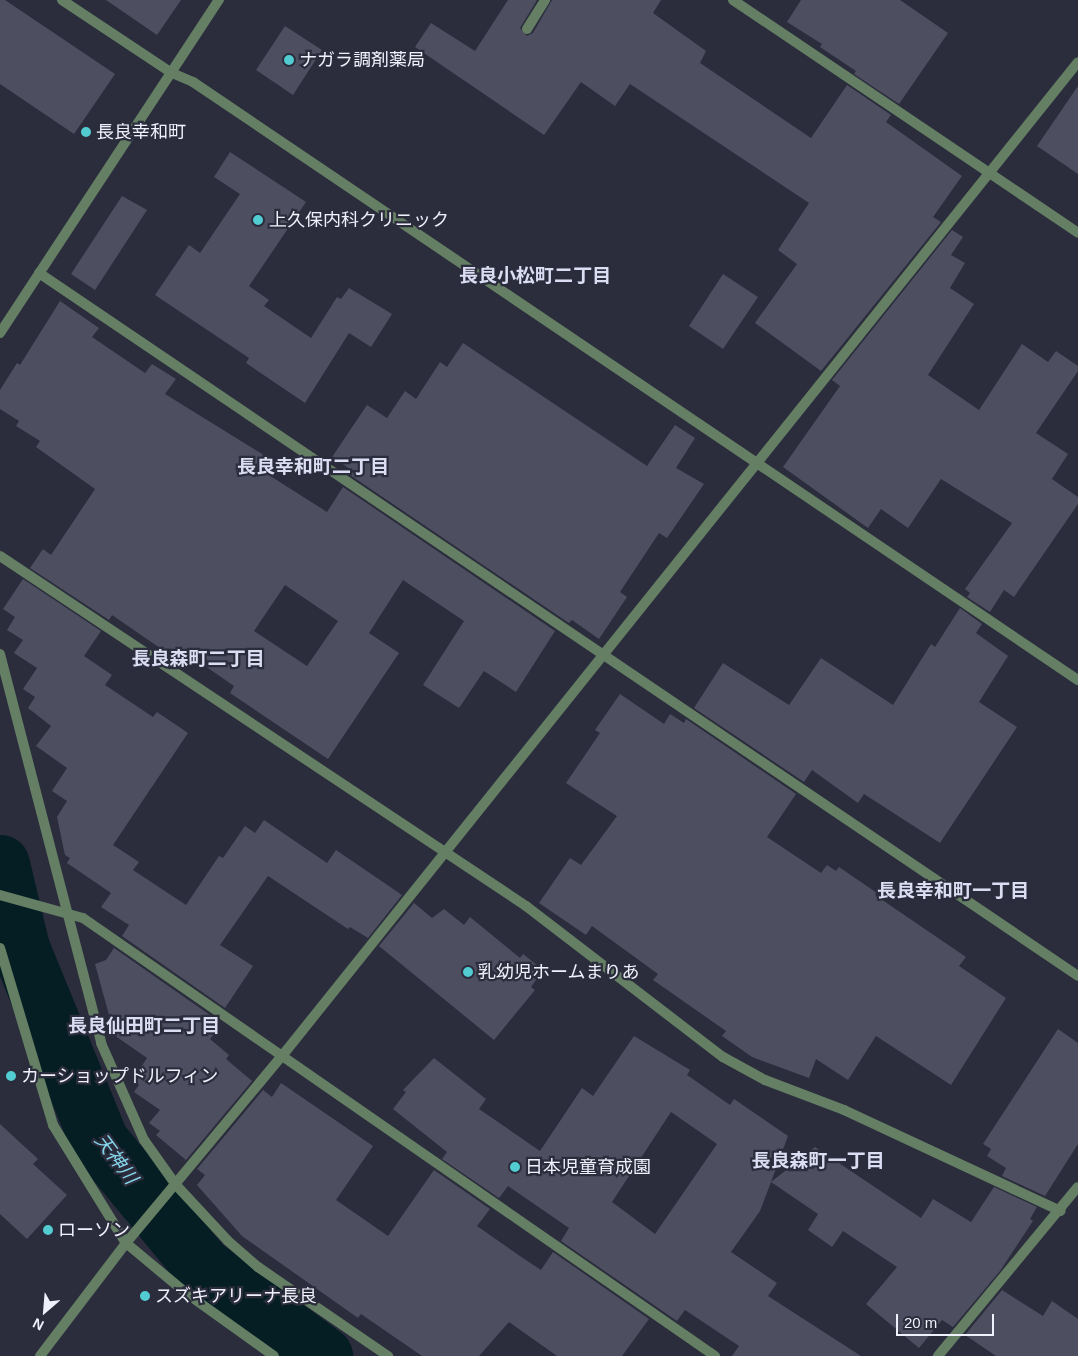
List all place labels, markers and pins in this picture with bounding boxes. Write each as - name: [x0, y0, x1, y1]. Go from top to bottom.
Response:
- place label: ナガラ調剤薬局: [299, 49, 425, 71]
- marker: ナガラ調剤薬局: [283, 54, 295, 66]
- place label: 長良幸和町: [96, 121, 186, 143]
- marker: 長良幸和町: [80, 126, 92, 138]
- place label: 上久保内科クリニック: [269, 209, 449, 231]
- marker: 上久保内科クリニック: [251, 213, 265, 227]
- place label: 乳幼児ホームまりあ: [478, 961, 640, 983]
- marker: 乳幼児ホームまりあ: [462, 966, 474, 978]
- place label: カーショップドルフィン: [21, 1065, 219, 1087]
- marker: カーショップドルフィン: [5, 1070, 17, 1082]
- place label: 日本児童育成園: [525, 1156, 651, 1178]
- marker: 日本児童育成園: [509, 1161, 521, 1173]
- place label: ローソン: [58, 1219, 130, 1241]
- marker: ローソン: [42, 1224, 54, 1236]
- place label: スズキアリーナ長良: [155, 1285, 317, 1307]
- marker: スズキアリーナ長良: [139, 1290, 151, 1302]

